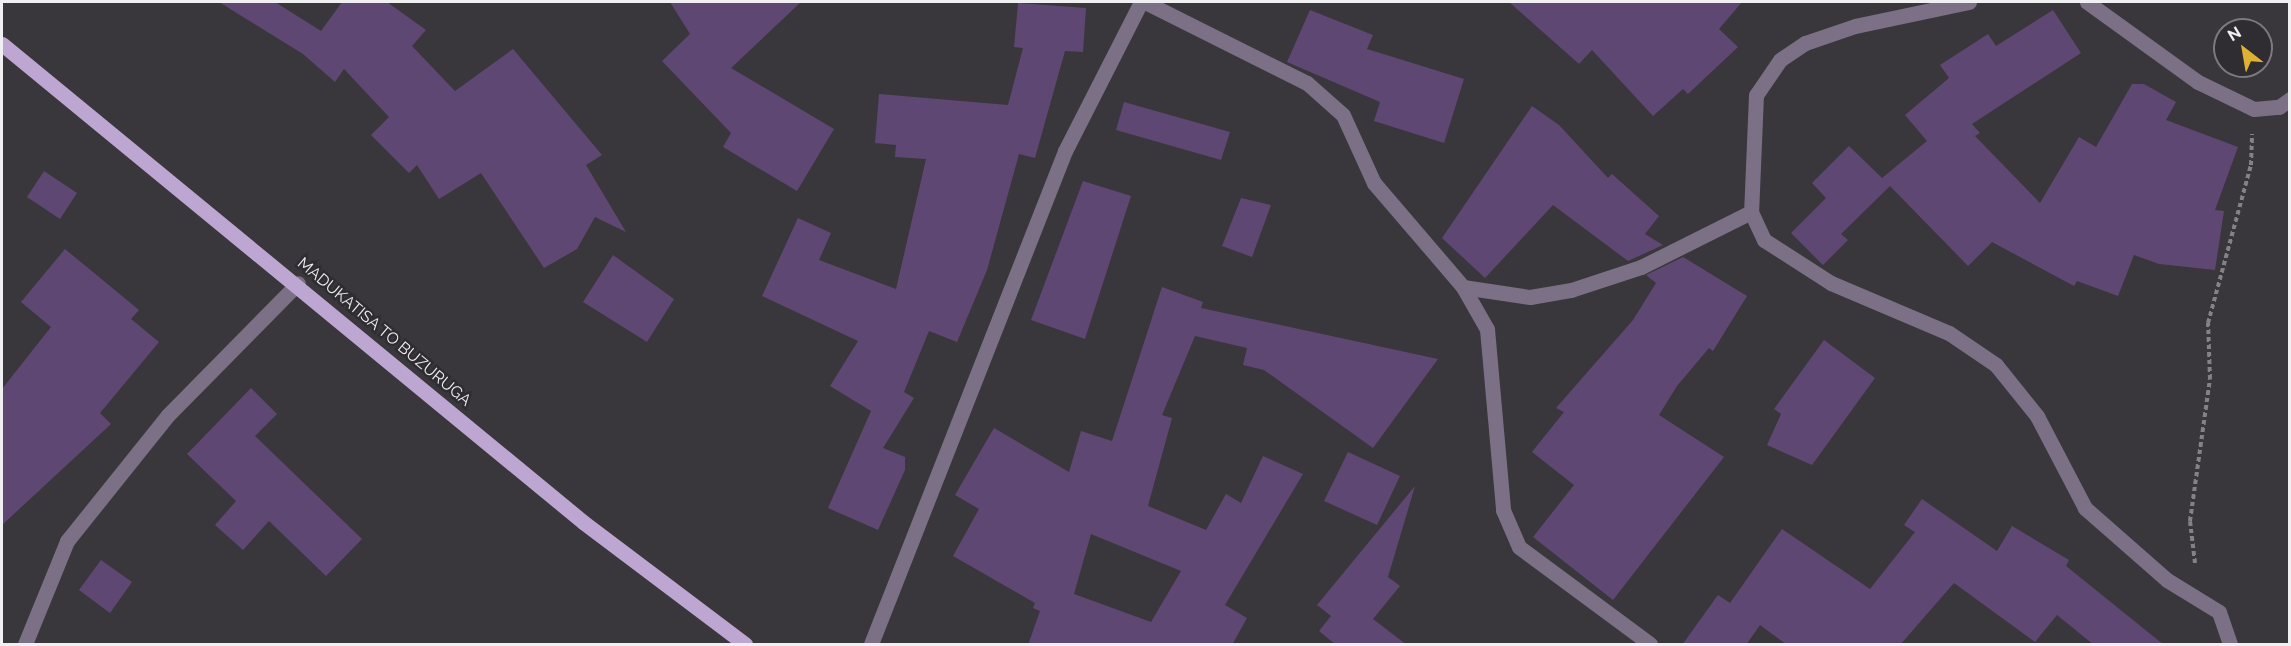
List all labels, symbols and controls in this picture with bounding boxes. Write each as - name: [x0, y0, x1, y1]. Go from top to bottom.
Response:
- north arrow: [2213, 18, 2273, 78]
- text: N: [2224, 23, 2245, 45]
- street label: MADUKATISA TO BUZURUGA: [293, 253, 475, 411]

